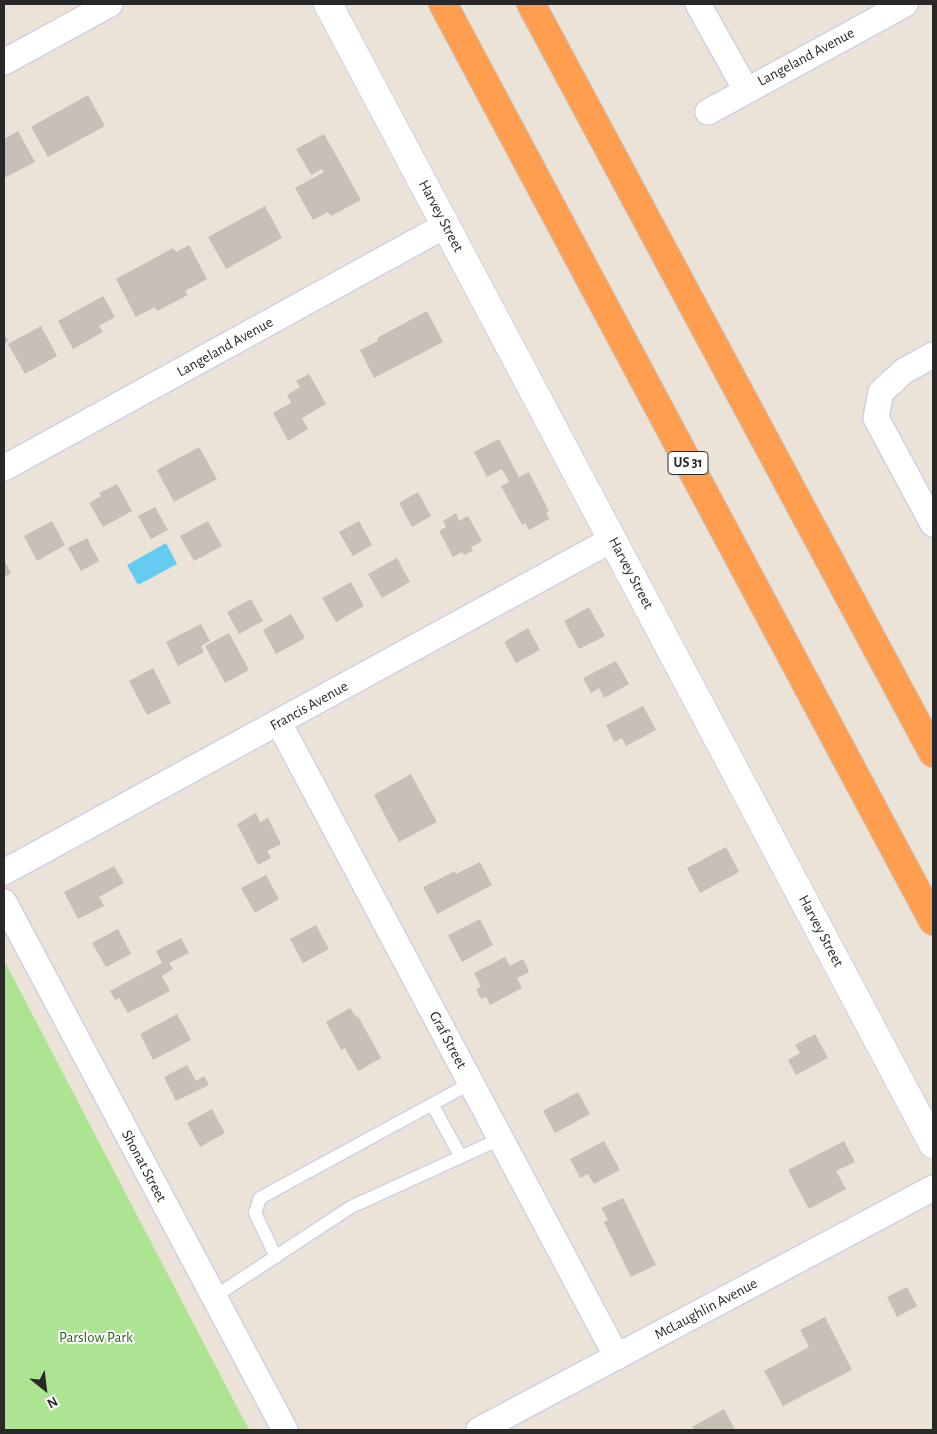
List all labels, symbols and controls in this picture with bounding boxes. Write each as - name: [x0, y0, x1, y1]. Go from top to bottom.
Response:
- street label: Langeland Avenue: [754, 24, 858, 90]
- street label: Harvey Street: [415, 177, 467, 255]
- street label: Langeland Avenue: [174, 313, 276, 381]
- road number: US 31: [668, 452, 708, 474]
- street label: Harvey Street: [605, 534, 657, 612]
- street label: Francis Avenue: [267, 677, 351, 735]
- street label: Harvey Street: [795, 892, 847, 970]
- street label: Graf Street: [425, 1008, 471, 1072]
- street label: Shonat Street: [117, 1127, 171, 1205]
- street label: McLaughlin Avenue: [651, 1274, 761, 1344]
- park label: Parslow Park: [59, 1328, 133, 1346]
- north arrow: [20, 1364, 70, 1414]
- text: N: [45, 1394, 60, 1411]

